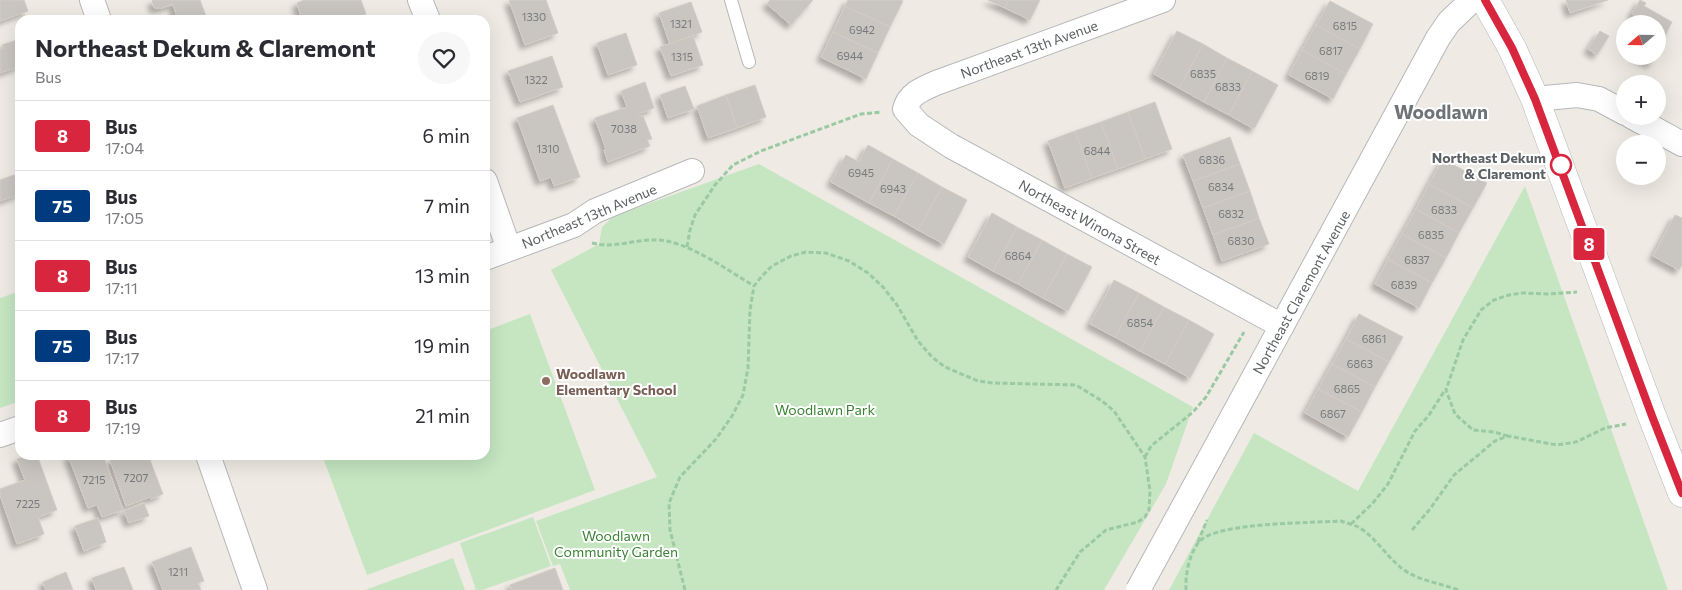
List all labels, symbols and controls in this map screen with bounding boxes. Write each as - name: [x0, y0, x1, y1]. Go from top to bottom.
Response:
- house number: 1330: [522, 10, 546, 23]
- north arrow: [1616, 15, 1666, 65]
- map controls: [1616, 15, 1666, 185]
- street label: Northeast 13th Avenue: [958, 16, 1100, 82]
- house number: 1321: [670, 17, 692, 30]
- house number: 6815: [1333, 19, 1357, 32]
- house number: 6942: [849, 23, 875, 36]
- button: heart: [418, 32, 470, 84]
- text: Northeast Dekum & Claremont: [35, 33, 376, 62]
- house number: 6817: [1319, 44, 1343, 57]
- house number: 6944: [837, 49, 864, 62]
- house number: 1315: [671, 50, 693, 63]
- text: Bus: [35, 67, 62, 86]
- house number: 6835: [1190, 67, 1216, 80]
- house number: 6819: [1305, 69, 1330, 82]
- house number: 1322: [524, 73, 548, 86]
- button: +: [1616, 75, 1666, 125]
- house number: 6833: [1215, 80, 1241, 93]
- district label: Woodlawn: [1394, 100, 1488, 123]
- text: Bus: [105, 115, 137, 138]
- house number: 7038: [611, 122, 637, 135]
- text: 6 min: [422, 124, 470, 147]
- text: 8: [57, 125, 68, 147]
- button: −: [1616, 135, 1666, 185]
- text: 17:04: [105, 138, 144, 157]
- house number: 1310: [537, 142, 559, 155]
- house number: 6844: [1084, 144, 1111, 157]
- place label: Northeast Dekum & Claremont: [1432, 149, 1546, 182]
- house number: 6836: [1199, 153, 1225, 166]
- marker: Northeast Dekum & Claremont: [1550, 154, 1572, 176]
- house number: 6945: [848, 166, 874, 179]
- street label: Northeast Winona Street: [1016, 176, 1164, 268]
- street label: Northeast 13th Avenue: [519, 180, 659, 252]
- house number: 6834: [1208, 180, 1234, 193]
- house number: 6943: [880, 182, 906, 195]
- text: Bus: [105, 185, 137, 208]
- text: 7 min: [424, 194, 470, 217]
- text: 75: [52, 195, 73, 217]
- house number: 6833: [1431, 203, 1457, 216]
- house number: 6832: [1218, 207, 1244, 220]
- street label: Northeast Claremont Avenue: [1249, 207, 1353, 377]
- text: 17:05: [105, 208, 144, 227]
- house number: 6835: [1418, 228, 1444, 241]
- line badge: 8: [1573, 228, 1605, 260]
- text: 8: [1583, 233, 1595, 255]
- house number: 6830: [1228, 234, 1254, 247]
- house number: 6864: [1005, 249, 1032, 262]
- house number: 6837: [1404, 253, 1430, 266]
- text: Bus: [105, 255, 137, 278]
- text: 13 min: [415, 264, 470, 287]
- text: 8: [57, 265, 68, 287]
- text: 17:11: [105, 278, 138, 297]
- house number: 6839: [1391, 278, 1417, 291]
- house number: 6854: [1127, 316, 1154, 329]
- text: Bus: [105, 325, 137, 348]
- house number: 6861: [1362, 332, 1386, 345]
- text: 19 min: [414, 334, 470, 357]
- text: 75: [52, 335, 73, 357]
- text: 17:17: [105, 348, 139, 367]
- house number: 6863: [1347, 357, 1373, 370]
- place label: Woodlawn Elementary School: [556, 365, 676, 398]
- marker: Woodlawn Elementary School: [540, 375, 552, 387]
- house number: 6865: [1334, 382, 1360, 395]
- text: Bus: [105, 395, 137, 418]
- park label: Woodlawn Park: [775, 401, 875, 418]
- text: 21 min: [415, 404, 470, 427]
- text: 8: [57, 405, 68, 427]
- house number: 6867: [1320, 407, 1346, 420]
- text: 17:19: [105, 418, 141, 437]
- house number: 7207: [124, 471, 149, 484]
- house number: 7215: [83, 473, 105, 486]
- house number: 7225: [16, 497, 40, 510]
- park label: Woodlawn Community Garden: [554, 527, 678, 560]
- house number: 1211: [168, 565, 188, 578]

